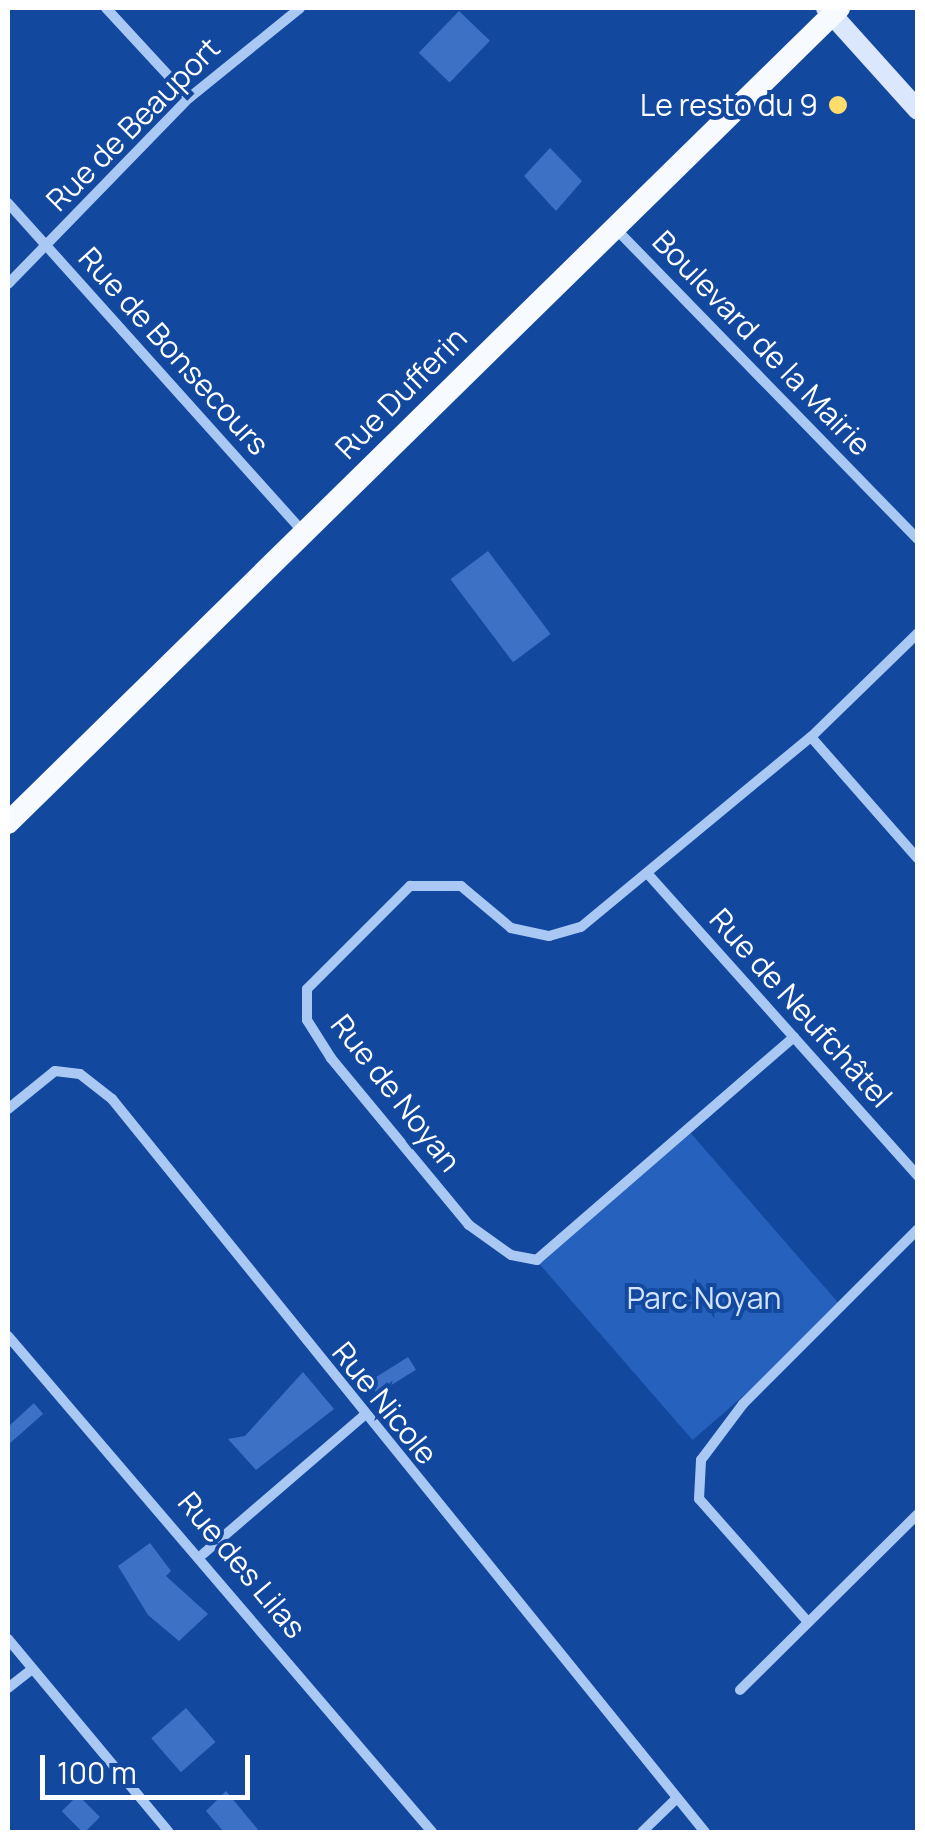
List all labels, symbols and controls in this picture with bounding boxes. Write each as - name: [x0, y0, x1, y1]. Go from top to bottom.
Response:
- street label: Rue de Beauport: [39, 30, 227, 218]
- place label: Le resto du 9: [640, 87, 818, 123]
- marker: Le resto du 9: [827, 94, 849, 116]
- street label: Boulevard de la Mairie: [645, 223, 879, 463]
- street label: Rue de Bonsecours: [71, 240, 277, 462]
- street label: Rue Dufferin: [328, 320, 474, 466]
- street label: Rue de Neufchâtel: [702, 901, 900, 1115]
- street label: Rue de Noyan: [324, 1007, 468, 1179]
- park label: Parc Noyan: [627, 1280, 781, 1316]
- street label: Rue Nicole: [325, 1335, 445, 1471]
- street label: Rue des Lilas: [171, 1485, 313, 1645]
- scale bar: [45, 1735, 255, 1797]
- text: 100 m: [57, 1752, 137, 1793]

